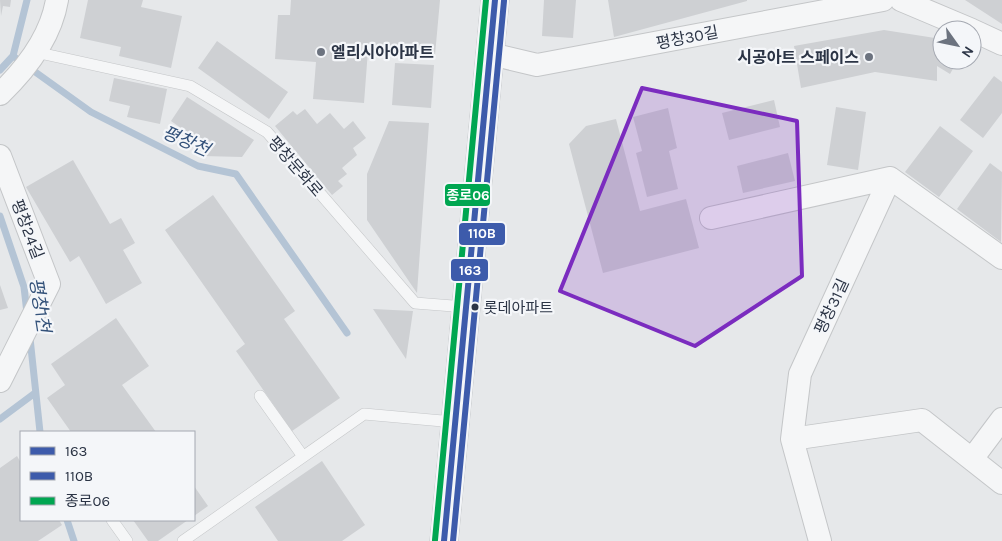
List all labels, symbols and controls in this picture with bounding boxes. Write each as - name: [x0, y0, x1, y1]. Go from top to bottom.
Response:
- north arrow: [932, 20, 982, 70]
- street label: 평창30길: [654, 22, 720, 53]
- place label: 엘리시아아파트: [331, 43, 434, 62]
- text: N: [958, 43, 977, 61]
- marker: 엘리시아아파트: [315, 46, 327, 58]
- place label: 시공아트 스페이스: [737, 48, 859, 67]
- marker: 시공아트 스페이스: [863, 51, 875, 63]
- water label: 평창천: [159, 121, 215, 162]
- street label: 평창문화로: [264, 132, 327, 201]
- line badge: 종로06: [444, 183, 491, 207]
- text: 종로06: [446, 187, 490, 204]
- street label: 평창24길: [7, 197, 48, 262]
- line badge: 110B: [458, 222, 506, 246]
- text: 110B: [468, 225, 496, 242]
- line badge: 163: [450, 258, 489, 282]
- text: 163: [459, 262, 481, 279]
- water label: 평창1천: [25, 276, 56, 336]
- street label: 평창31길: [810, 276, 853, 337]
- place label: 롯데아파트: [484, 299, 553, 317]
- marker: 롯데아파트: [470, 302, 480, 312]
- legend: [20, 431, 195, 521]
- text: 163: [65, 442, 87, 460]
- text: 110B: [65, 467, 93, 485]
- text: 종로06: [65, 492, 110, 510]

